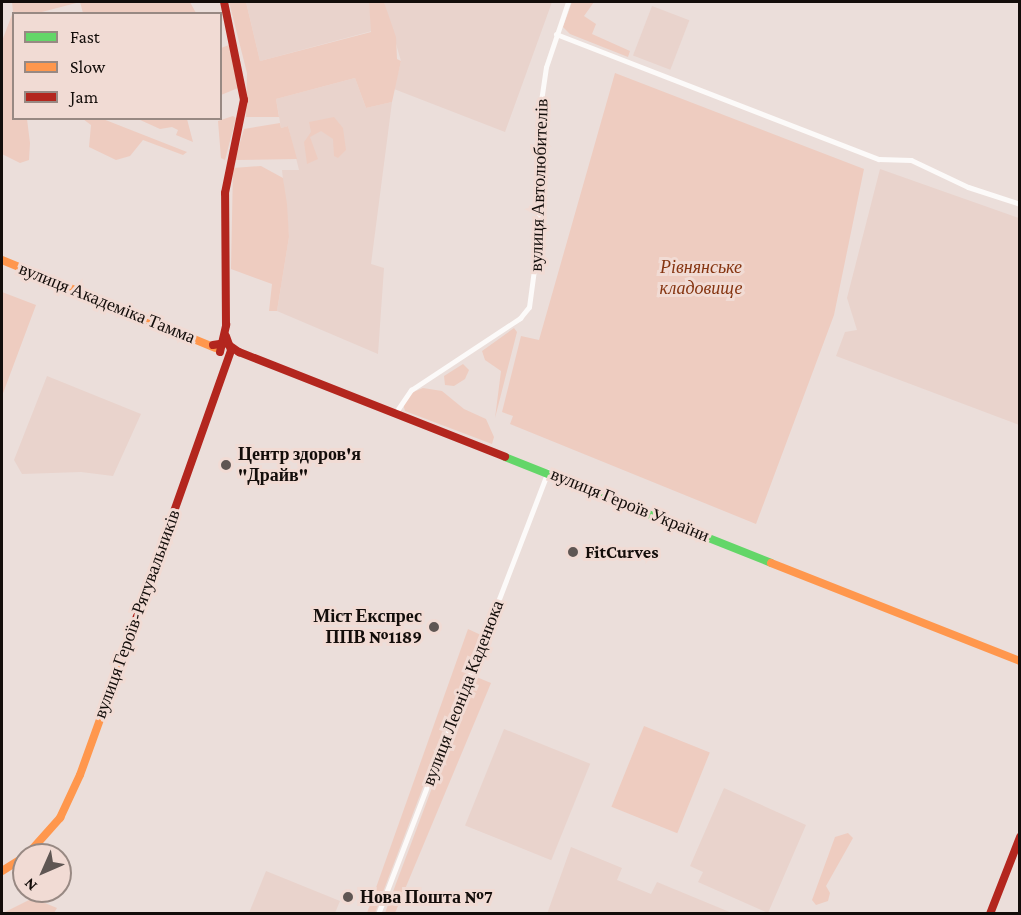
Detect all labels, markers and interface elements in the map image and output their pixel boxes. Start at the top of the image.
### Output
legend [12,12,222,120]
text: Fast [70,27,100,47]
text: Slow [70,57,105,77]
text: Jam [70,87,98,107]
street label: вулиця Автолюбителів [525,98,553,272]
park label: Рівнянське кладовище [660,257,742,300]
street label: вулиця Академіка Тамма [16,258,198,348]
place label: Центр здоров'я "Драйв" [238,444,361,486]
marker: Центр здоров'я "Драйв" [219,458,233,472]
street label: вулиця Героїв України [548,463,712,547]
street label: вулиця Героїв-Рятувальників [89,507,185,721]
place label: FitCurves [585,541,658,563]
marker: FitCurves [566,545,580,559]
street label: вулиця Леоніда Каденюка [418,597,508,789]
place label: Міст Експрес ППВ №1189 [313,606,422,648]
marker: Міст Експрес ППВ №1189 [427,620,441,634]
north arrow [12,843,72,903]
text: N [20,875,40,895]
place label: Нова Пошта №7 [360,886,493,908]
marker: Нова Пошта №7 [341,890,355,904]

